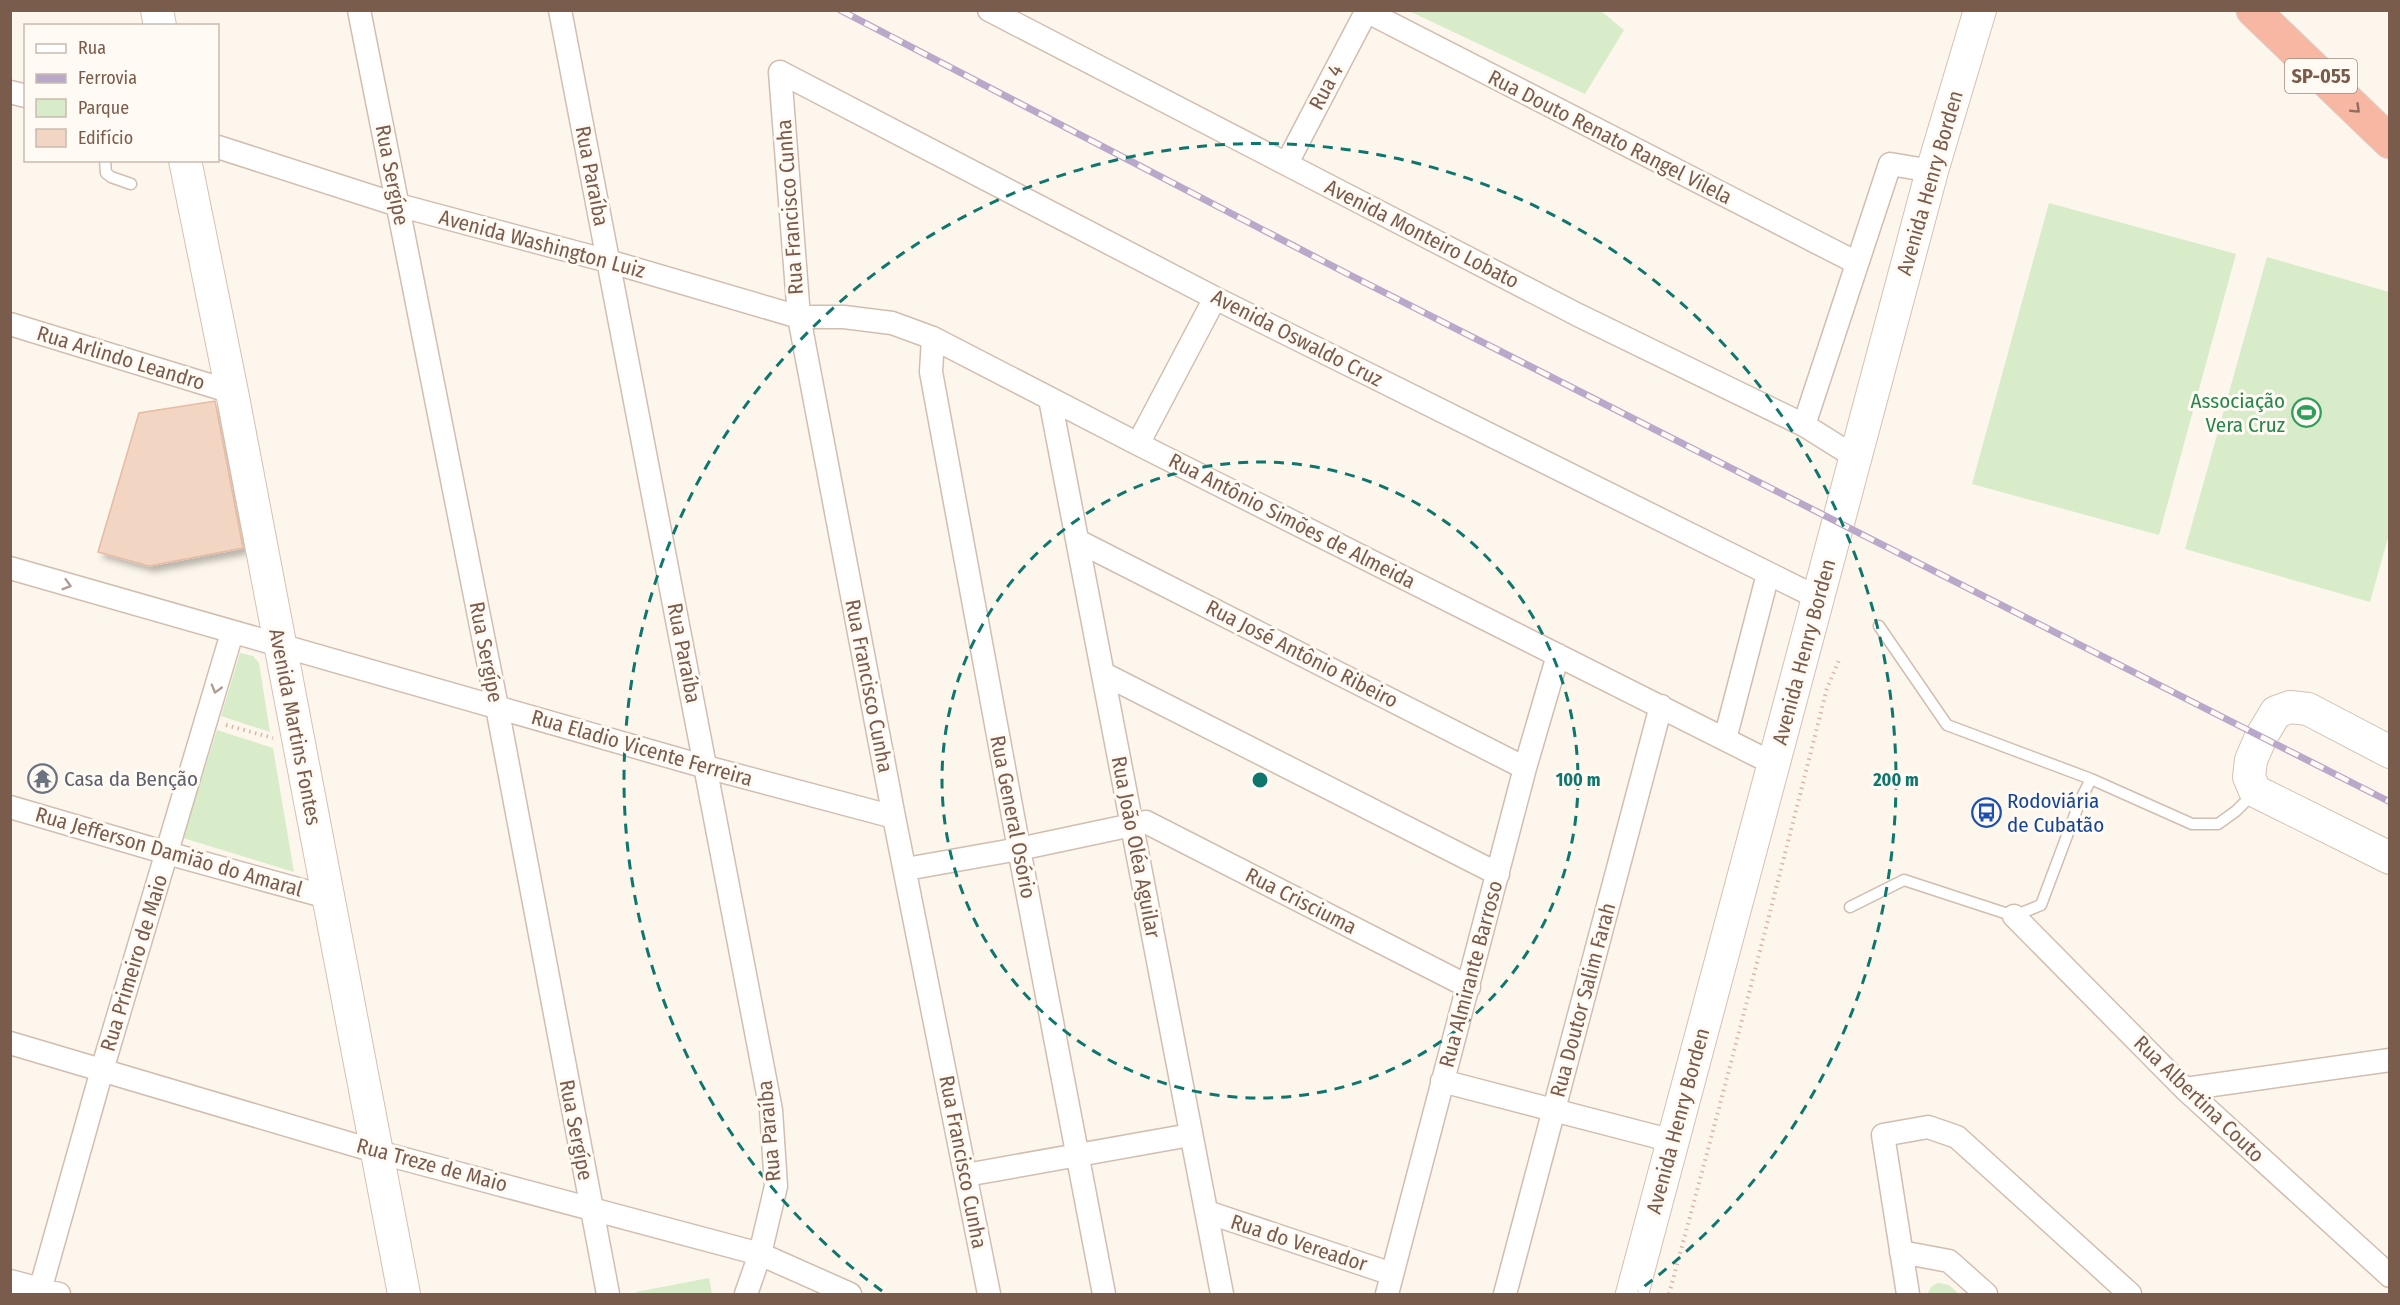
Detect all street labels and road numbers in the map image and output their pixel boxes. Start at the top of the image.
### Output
road number: SP-055 [2285,59,2357,93]
street label: Rua 4 [1303,60,1349,114]
street label: Rua Douto Renato Rangel Vilela [1484,64,1736,210]
street label: Avenida Henry Borden [1891,87,1969,279]
street label: Rua Francisco Cunha [771,118,809,296]
street label: Rua Sergípe [369,122,415,228]
street label: Rua Paraíba [570,124,614,228]
street label: Avenida Monteiro Lobato [1321,174,1523,294]
street label: Avenida Washington Luiz [436,204,648,284]
street label: Avenida Oswaldo Cruz [1207,284,1387,392]
street label: Rua Arlindo Leandro [34,320,208,396]
street label: Rua Antônio Simões de Almeida [1164,447,1420,595]
street label: Avenida Henry Borden [1767,556,1841,748]
street label: Rua José Antônio Ribeiro [1202,594,1402,714]
street label: Rua Francisco Cunha [839,597,899,775]
street label: Rua Sergípe [463,599,509,705]
street label: Rua Paraíba [662,601,706,705]
street label: Avenida Martins Fontes [263,627,327,828]
street label: Rua Eladio Vicente Ferreira [528,704,756,792]
street label: Rua General Osório [984,733,1042,901]
street label: Rua João Oléa Aguilar [1106,754,1166,941]
street label: Rua Jefferson Damião do Amaral [32,801,306,903]
street label: Rua Crisciuma [1241,862,1361,940]
street label: Rua Primeiro de Maio [95,871,173,1055]
street label: Rua Almirante Barroso [1434,878,1508,1070]
street label: Rua Doutor Salim Farah [1545,900,1621,1100]
street label: Avenida Henry Borden [1641,1025,1715,1217]
street label: Rua Albertina Couto [2128,1030,2270,1168]
street label: Rua Francisco Cunha [933,1073,993,1251]
street label: Rua Sergípe [553,1077,599,1183]
street label: Rua Paraíba [752,1079,786,1183]
street label: Rua Treze de Maio [354,1132,510,1198]
street label: Rua do Vereador [1227,1209,1371,1278]

